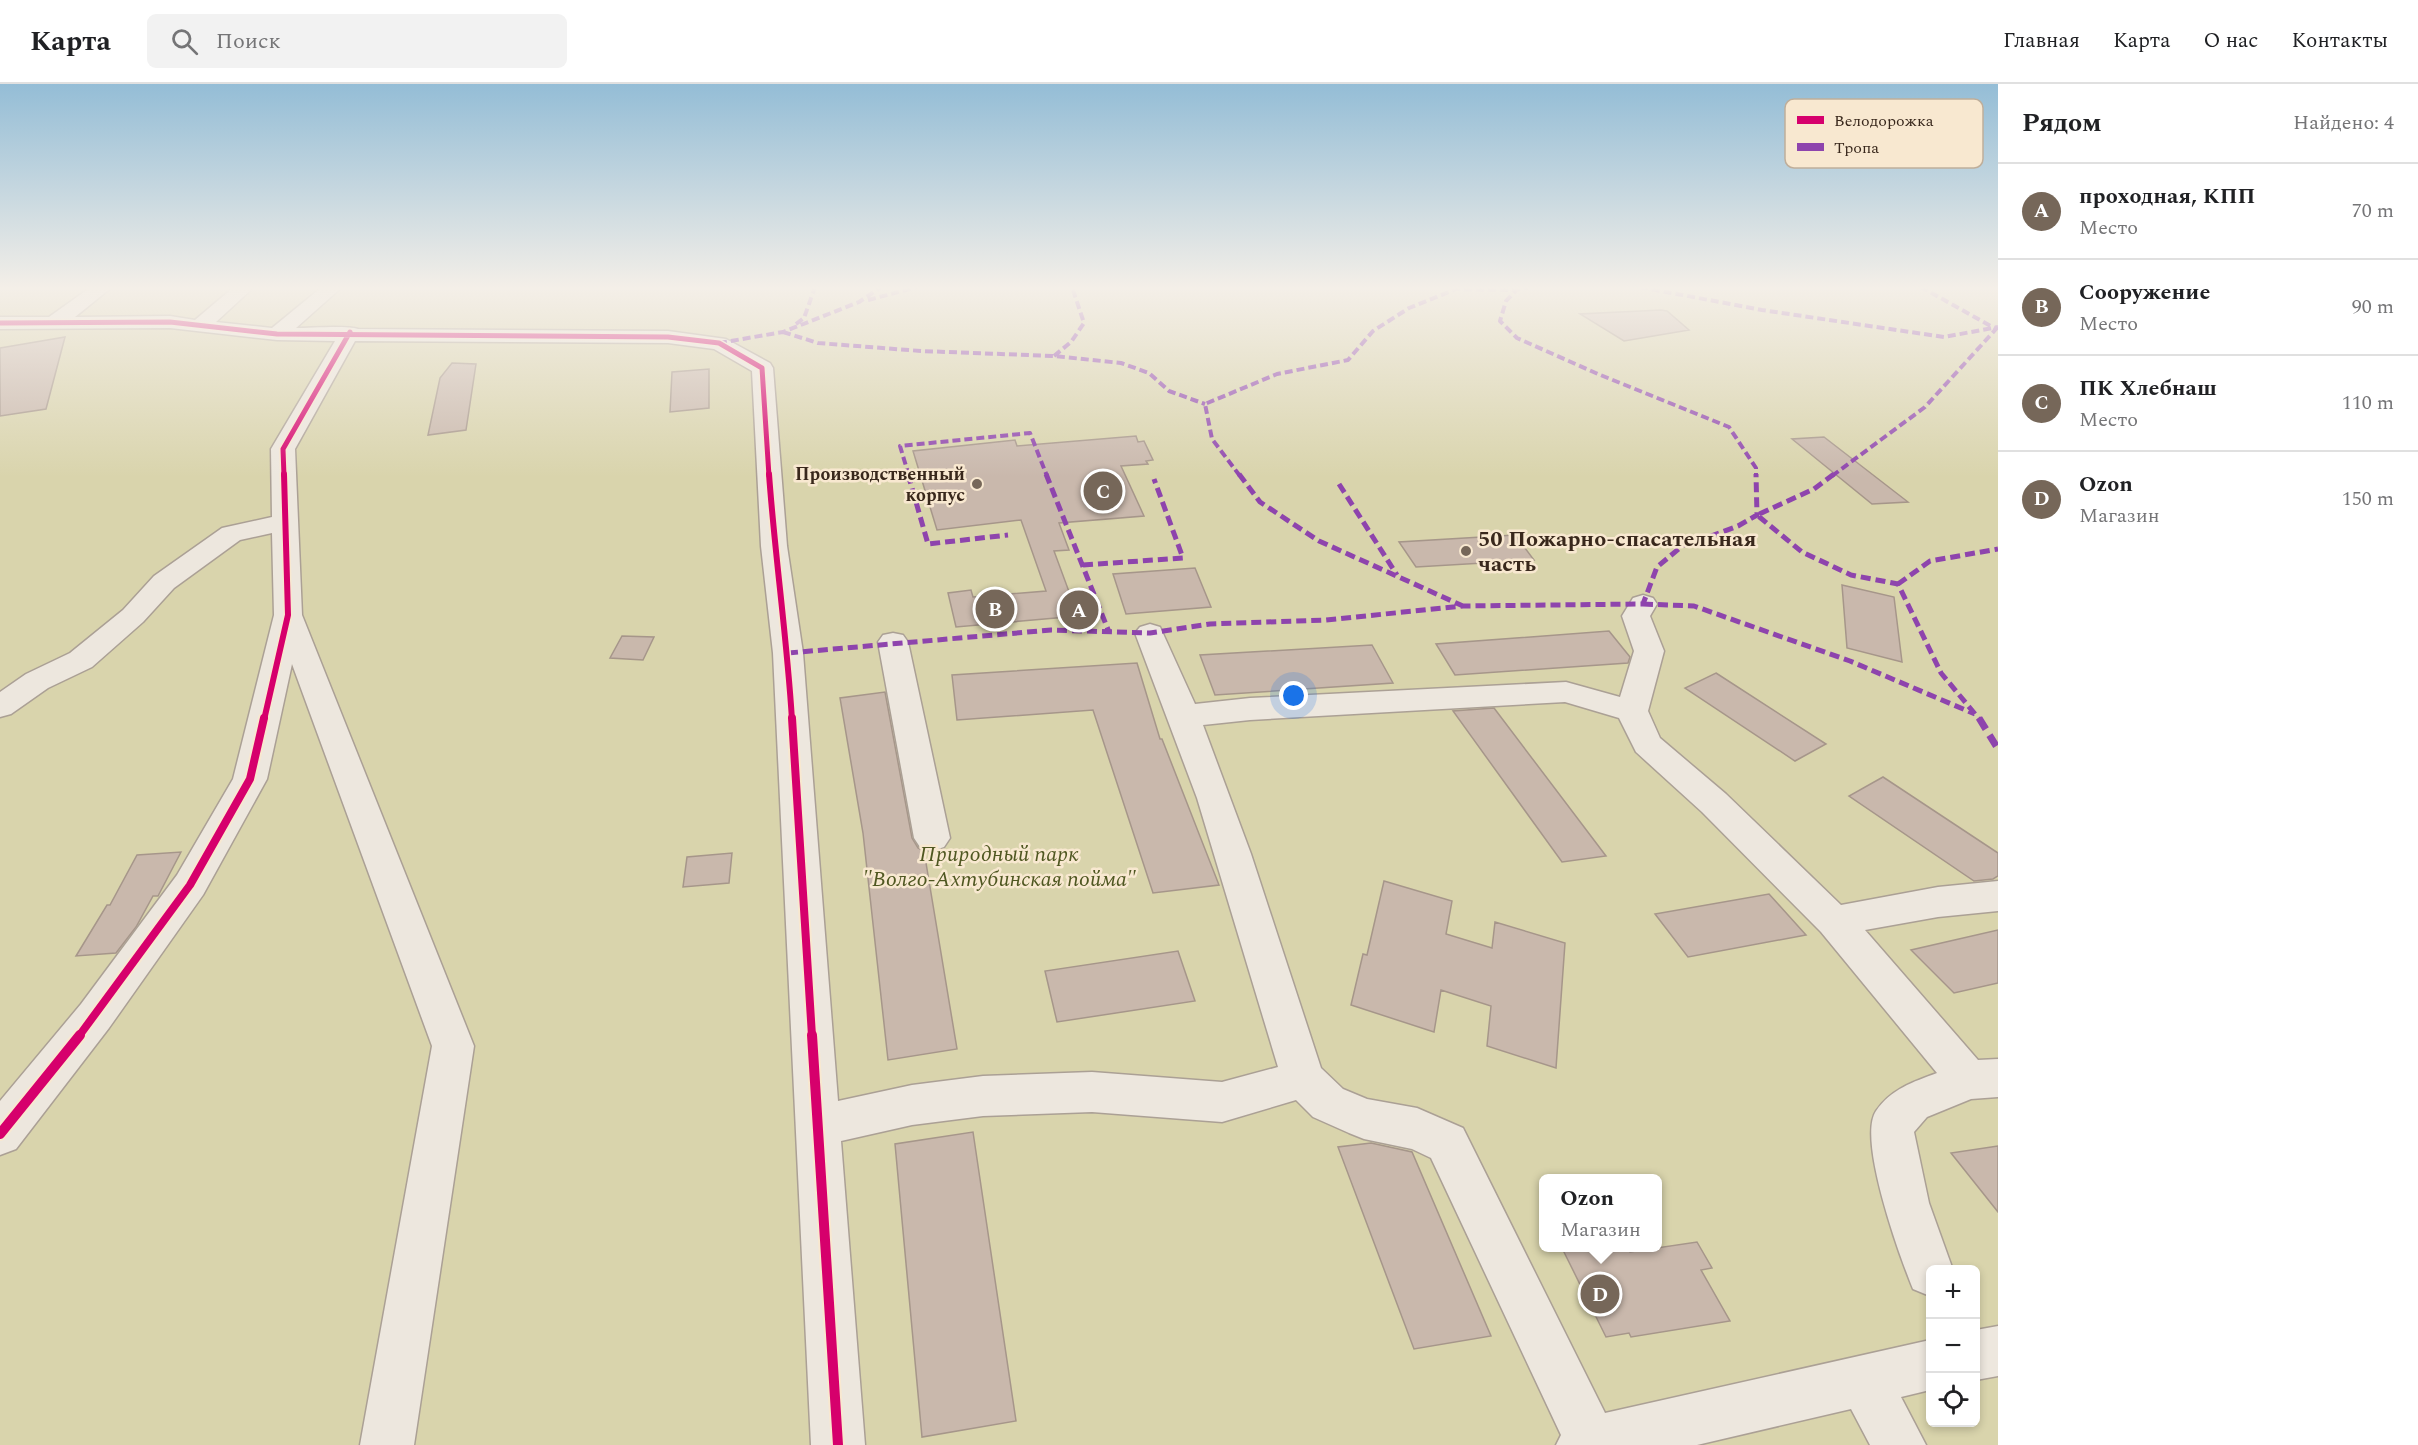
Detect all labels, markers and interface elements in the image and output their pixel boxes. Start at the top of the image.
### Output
search box [147,14,567,68]
text: Карта [30,20,111,63]
icon: search [168,25,201,58]
text: Поиск [216,25,281,58]
text: Главная [2003,25,2080,57]
text: Карта [2113,25,2170,57]
text: О нас [2203,25,2258,57]
text: Контакты [2291,25,2388,57]
legend [1785,99,1983,168]
text: Рядом [2022,103,2102,143]
text: Найдено: 4 [2293,108,2394,138]
text: Велодорожка [1834,109,1934,133]
text: Тропа [1834,136,1879,160]
text: проходная, КПП [2079,180,2255,213]
text: A [2034,196,2049,226]
text: 70 m [2352,196,2394,226]
text: Место [2079,213,2138,243]
text: Сооружение [2079,276,2210,309]
text: B [2034,292,2049,322]
text: 90 m [2352,292,2394,322]
text: Место [2079,309,2138,339]
text: ПК Хлебнаш [2079,372,2217,405]
text: C [2034,388,2049,418]
text: 110 m [2342,388,2394,418]
text: Место [2079,405,2138,435]
place label: Производственный корпус [795,461,965,509]
pin: C [1084,468,1122,514]
text: Ozon [2079,468,2133,501]
marker: Производственный корпус [970,477,984,491]
text: D [2033,484,2050,514]
text: 150 m [2342,484,2394,514]
text: Магазин [2079,501,2160,531]
place label: 50 Пожарно-спасательная часть [1478,523,1756,581]
marker: 50 Пожарно-спасательная часть [1459,544,1473,558]
pin: B [976,586,1014,632]
pin: A [1060,588,1098,632]
your location [1279,681,1308,710]
park label: Природный парк "Волго-Ахтубинская пойма" [862,838,1136,896]
popup [1539,1174,1662,1252]
text: Ozon [1560,1182,1614,1215]
text: Магазин [1560,1215,1641,1245]
map controls [1926,1265,1980,1427]
button: + [1926,1265,1980,1319]
pin: D [1580,1272,1620,1316]
button: − [1926,1319,1980,1373]
button: locate [1926,1373,1980,1427]

